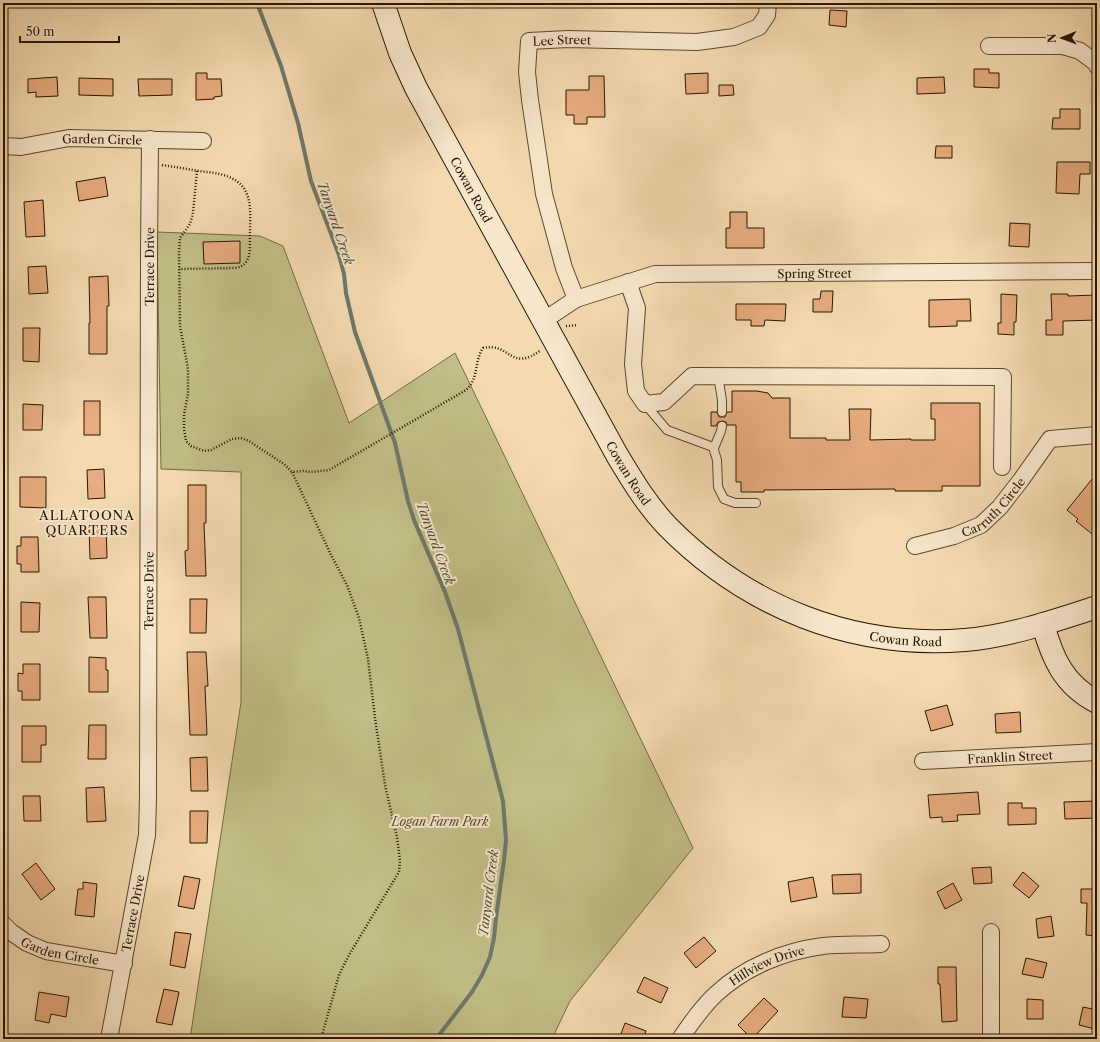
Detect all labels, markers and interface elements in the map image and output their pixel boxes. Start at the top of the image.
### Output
scale bar [20,18,119,44]
north arrow [1042,18,1082,58]
text: 50 m [26,24,55,39]
street label: Lee Street [532,31,592,48]
text: N [1045,33,1059,43]
street label: Garden Circle [61,130,143,147]
street label: Cowan Road [448,154,496,226]
water label: Tanyard Creek [314,179,358,267]
street label: Terrace Drive [141,227,157,306]
street label: Spring Street [777,265,852,281]
street label: Cowan Road [603,438,655,508]
street label: Carruth Circle [959,474,1028,540]
water label: Tanyard Creek [414,499,459,587]
district label: ALLATOONA QUARTERS [38,507,135,538]
street label: Terrace Drive [141,551,156,630]
street label: Cowan Road [868,628,943,649]
street label: Franklin Street [967,747,1054,766]
park label: Logan Farm Park [391,814,489,829]
water label: Tanyard Creek [475,848,501,937]
street label: Terrace Drive [118,873,147,953]
street label: Garden Circle [18,934,100,967]
street label: Hillview Drive [726,942,806,988]

